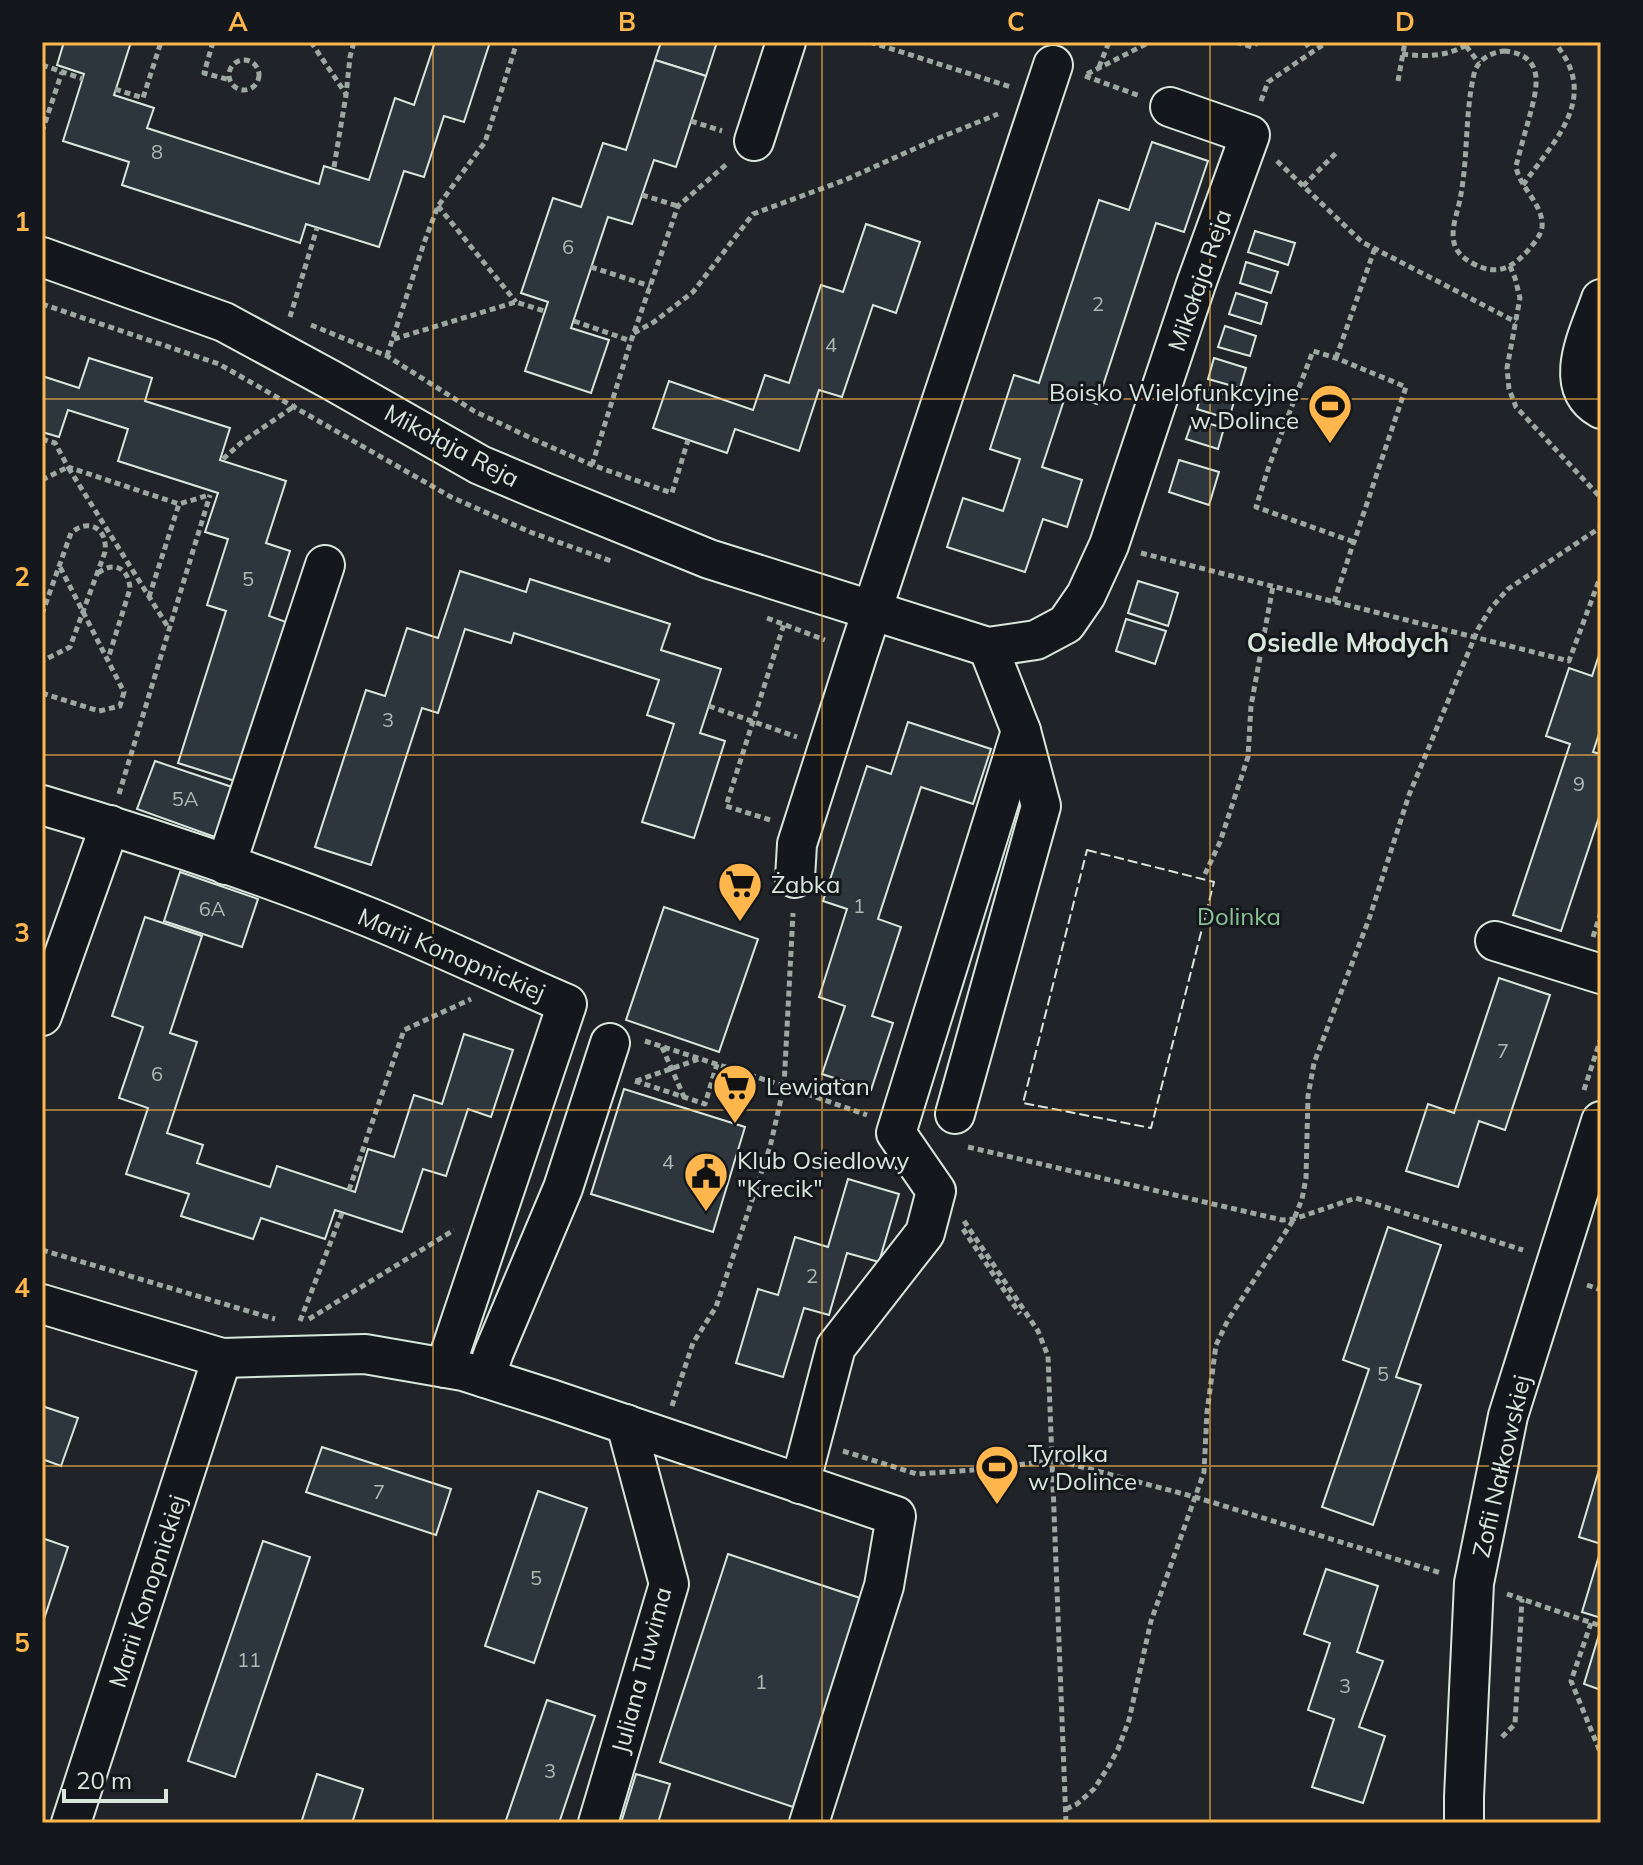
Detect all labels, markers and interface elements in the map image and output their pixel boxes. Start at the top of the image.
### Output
text: A [228,5,248,38]
text: B [618,5,636,38]
text: C [1007,5,1025,38]
text: D [1395,5,1415,38]
house number: 8 [151,139,163,164]
text: 1 [14,205,30,238]
street label: Mikołaja Reja [1161,205,1237,355]
house number: 6 [562,234,574,259]
house number: 2 [1092,291,1104,316]
house number: 4 [825,332,837,357]
place label: Boisko Wielofunkcyjne w Dolince [1049,377,1299,435]
sports icon: Boisko Wielofunkcyjne w Dolince [1306,382,1354,445]
street label: Mikołaja Reja [380,397,524,493]
text: 2 [14,560,30,593]
house number: 5 [242,566,254,591]
district label: Osiedle Młodych [1247,626,1449,659]
house number: 3 [382,707,394,732]
house number: 9 [1573,771,1585,796]
house number: 5A [172,786,199,811]
supermarket icon: Żabka [716,860,764,923]
place label: Żabka [771,869,841,899]
house number: 1 [853,893,865,918]
house number: 6A [199,896,226,921]
street label: Marii Konopnickiej [354,901,550,1007]
park label: Dolinka [1197,901,1281,931]
text: 3 [14,916,30,949]
house number: 7 [1497,1038,1509,1063]
house number: 6 [151,1061,163,1086]
supermarket icon: Lewiatan [711,1062,759,1125]
place label: Lewiatan [766,1071,870,1101]
place label: Klub Osiedlowy "Krecik" [737,1145,909,1203]
house number: 4 [662,1149,674,1174]
public building icon: Klub Osiedlowy "Krecik" [682,1150,730,1213]
house number: 2 [806,1263,818,1288]
text: 4 [14,1271,30,1304]
house number: 5 [1377,1361,1389,1386]
street label: Zofii Nałkowskiej [1465,1372,1537,1560]
place label: Tyrolka w Dolince [1028,1438,1137,1496]
sports icon: Tyrolka w Dolince [973,1443,1021,1506]
house number: 7 [373,1479,385,1504]
street label: Marii Konopnickiej [102,1491,192,1691]
house number: 5 [530,1565,542,1590]
street label: Juliana Tuwima [604,1584,678,1756]
text: 5 [14,1626,30,1659]
house number: 11 [237,1647,261,1672]
house number: 1 [755,1669,767,1694]
house number: 3 [1339,1673,1351,1698]
scale bar [64,1753,166,1803]
house number: 3 [544,1758,556,1783]
text: 20 m [76,1765,132,1795]

